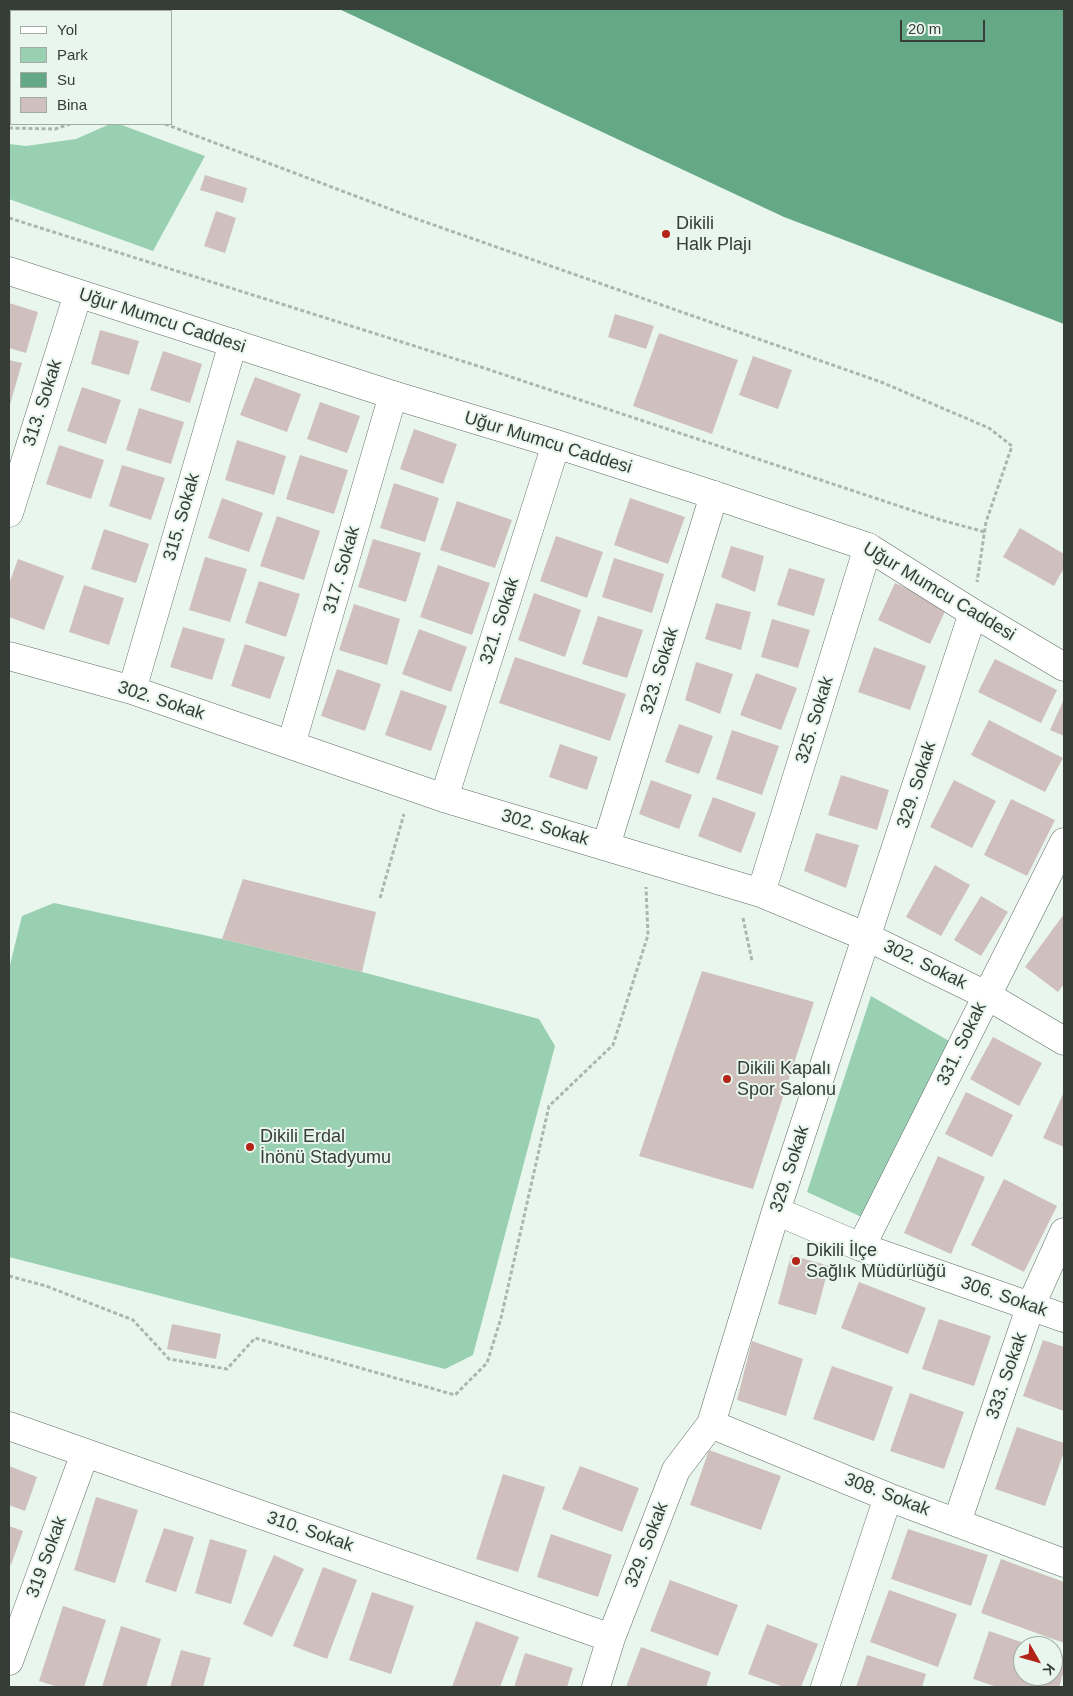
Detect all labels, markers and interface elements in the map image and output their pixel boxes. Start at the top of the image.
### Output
legend [10,10,172,125]
scale bar [903,10,988,42]
text: 20 m [908,20,941,37]
text: Yol [57,21,77,38]
text: Park [57,46,88,63]
text: Su [57,71,75,88]
text: Bina [57,96,87,113]
place label: Dikili Halk Plajı [676,213,752,255]
marker: Dikili Halk Plajı [660,228,672,240]
street label: Uğur Mumcu Caddesi [76,284,248,358]
street label: 313. Sokak [19,357,67,449]
street label: Uğur Mumcu Caddesi [462,407,634,479]
street label: 315. Sokak [159,471,205,563]
street label: 317. Sokak [319,524,365,616]
street label: Uğur Mumcu Caddesi [859,538,1019,646]
street label: 321. Sokak [476,575,524,667]
street label: 323. Sokak [637,625,683,717]
street label: 325. Sokak [792,674,838,766]
street label: 302. Sokak [115,677,207,725]
street label: 329. Sokak [893,739,941,831]
street label: 302. Sokak [499,805,591,851]
street label: 302. Sokak [880,936,970,994]
street label: 331. Sokak [933,999,991,1089]
place label: Dikili Kapalı Spor Salonu [737,1058,836,1100]
marker: Dikili Kapalı Spor Salonu [721,1073,733,1085]
street label: 329. Sokak [766,1123,814,1215]
place label: Dikili Erdal İnönü Stadyumu [260,1126,391,1168]
marker: Dikili Erdal İnönü Stadyumu [244,1141,256,1153]
place label: Dikili İlçe Sağlık Müdürlüğü [806,1240,946,1282]
marker: Dikili İlçe Sağlık Müdürlüğü [790,1255,802,1267]
street label: 306. Sokak [958,1272,1050,1322]
street label: 333. Sokak [982,1330,1032,1422]
street label: 308. Sokak [841,1469,933,1521]
street label: 329. Sokak [621,1499,673,1591]
street label: 310. Sokak [264,1507,356,1557]
street label: 319 Sokak [22,1513,72,1601]
north arrow [1013,1636,1063,1686]
text: K [1040,1661,1058,1679]

